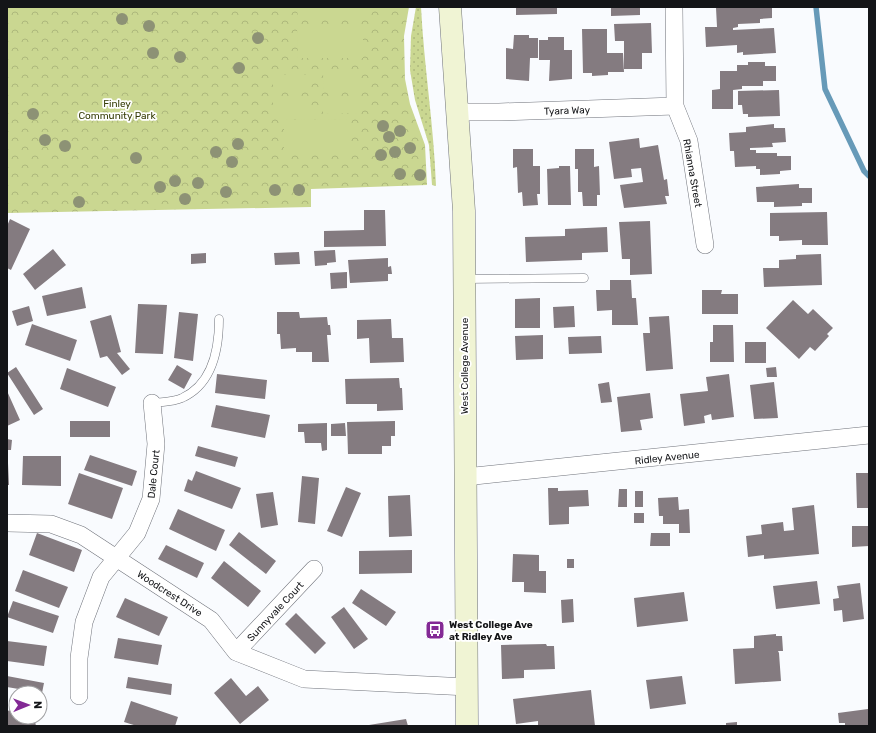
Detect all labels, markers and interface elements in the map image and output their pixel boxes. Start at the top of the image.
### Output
park label: Finley Community Park [78,98,156,122]
street label: Tyara Way [544,104,591,118]
street label: Rhianna Street [680,138,704,209]
street label: West College Avenue [459,317,471,414]
street label: Dale Court [145,449,163,499]
street label: Ridley Avenue [634,449,701,467]
street label: Woodcrest Drive [134,568,205,620]
street label: Sunnyvale Court [245,579,307,644]
bus stop icon: West College Ave at Ridley Ave [424,619,446,641]
place label: West College Ave at Ridley Ave [449,619,533,643]
north arrow [8,685,48,725]
text: N [31,701,44,709]

